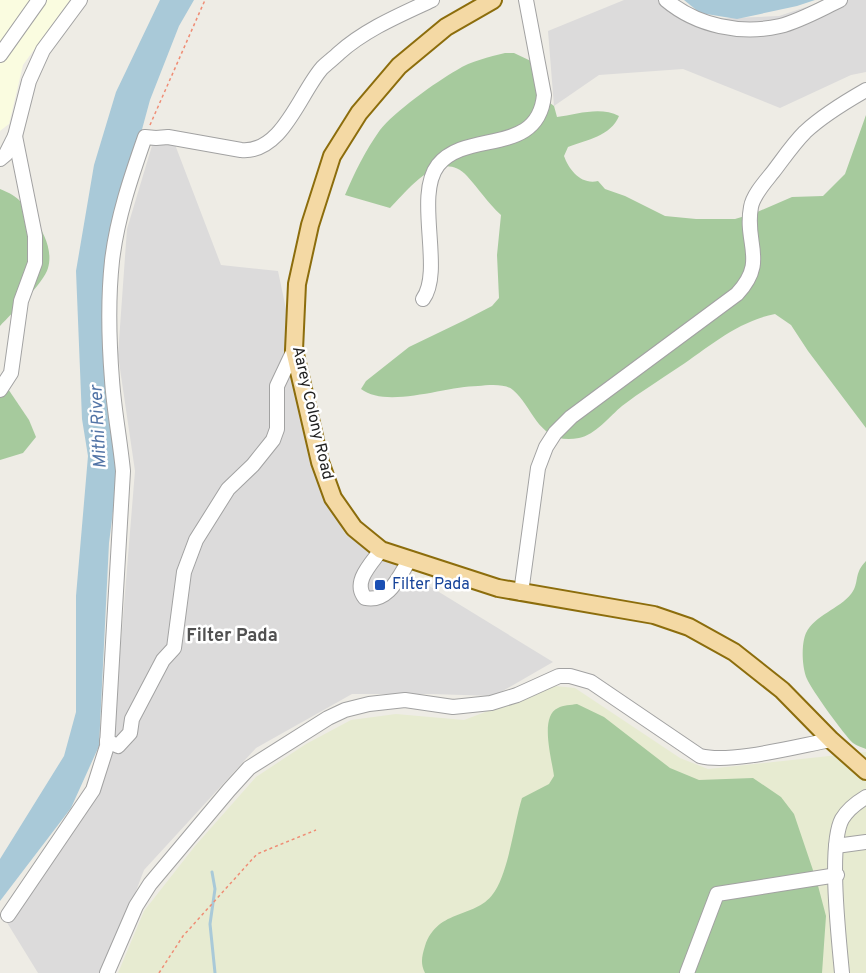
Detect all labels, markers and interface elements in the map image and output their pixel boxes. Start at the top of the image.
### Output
street label: Aarey Colony Road [287,344,337,482]
water label: Mithi River [85,383,113,469]
place label: Filter Pada [392,575,470,595]
marker: Filter Pada [373,578,387,592]
district label: Filter Pada [186,625,278,648]

